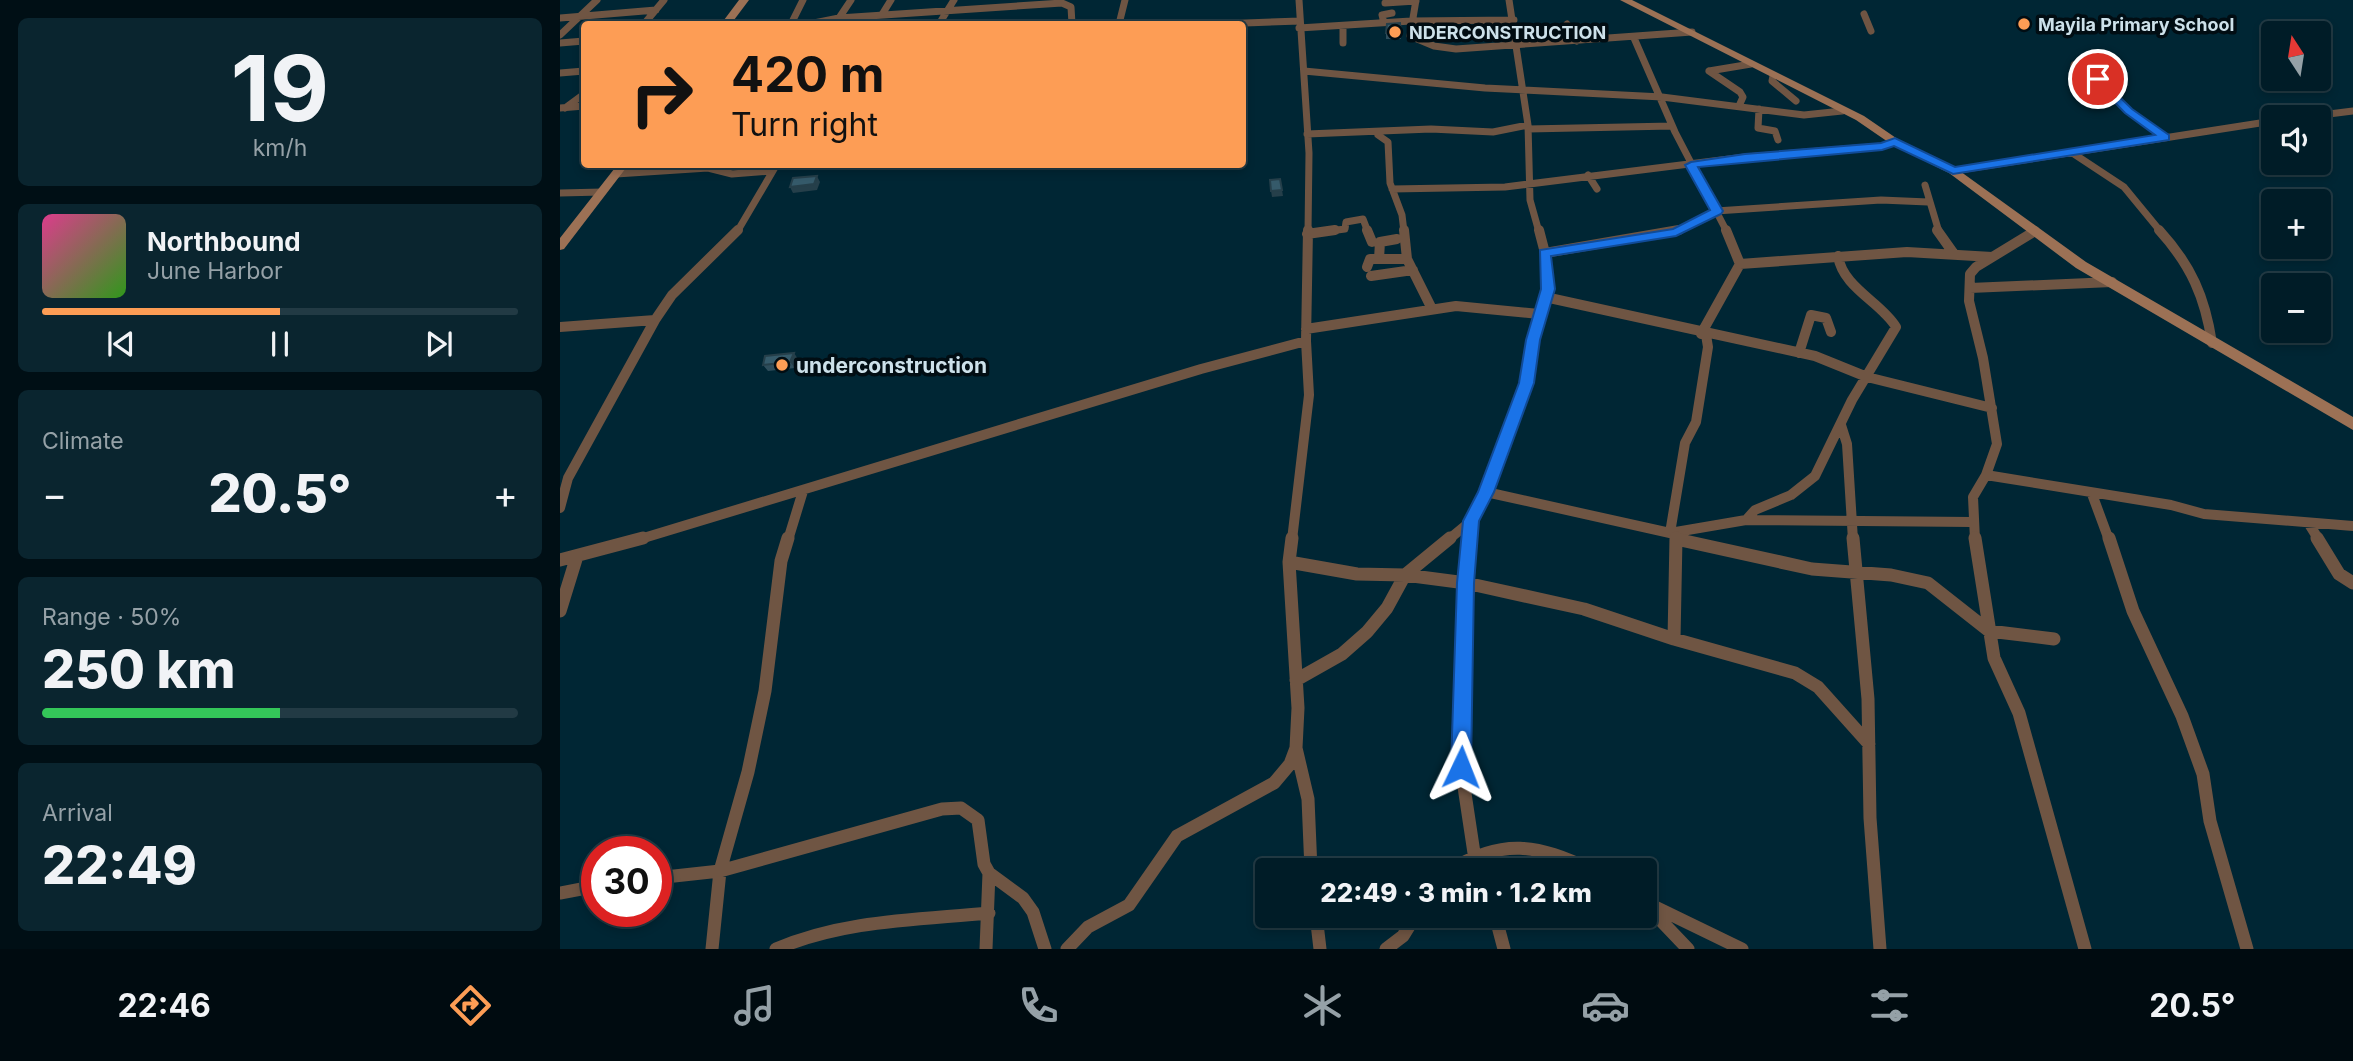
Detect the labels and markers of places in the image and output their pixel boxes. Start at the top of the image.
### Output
place label: Mayila Primary School [2038,14,2234,35]
marker: Mayila Primary School [2016,16,2032,32]
place label: NDERCONSTRUCTION [1409,22,1606,43]
marker: NDERCONSTRUCTION [1387,24,1403,40]
pin [2068,49,2128,109]
place label: underconstruction [796,353,987,378]
marker: underconstruction [774,357,790,373]

